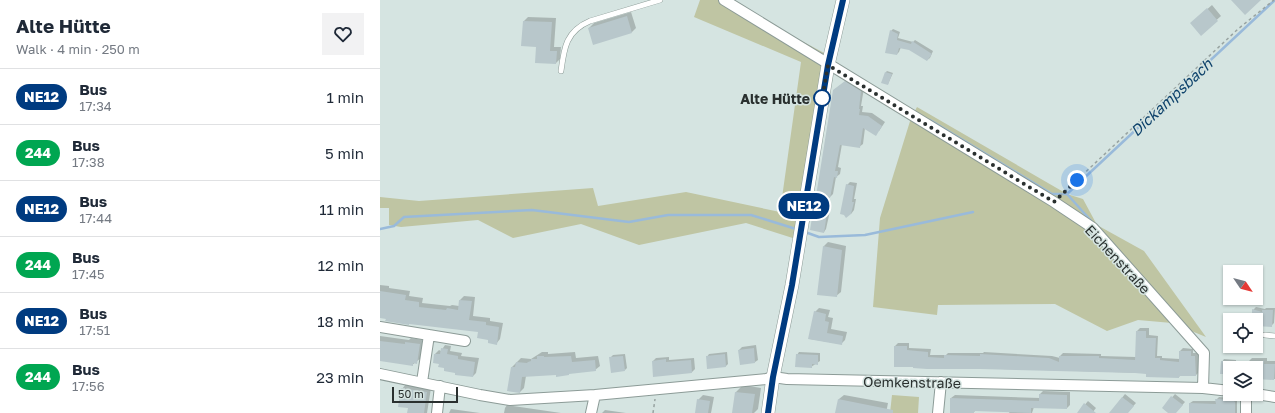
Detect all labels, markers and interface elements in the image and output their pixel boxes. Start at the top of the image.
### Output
button: heart [322,13,364,55]
text: Alte Hütte [16,14,111,37]
text: Walk · 4 min · 250 m [16,41,140,57]
water label: Dickampsbach [1126,54,1216,139]
text: Bus [79,80,107,98]
text: NE12 [24,88,59,105]
text: 1 min [326,88,364,106]
marker: Alte Hütte [813,89,831,107]
place label: Alte Hütte [740,90,810,107]
text: 17:34 [79,98,112,114]
text: Bus [72,136,100,154]
text: 244 [25,144,51,161]
text: 5 min [325,144,364,162]
text: 17:38 [72,154,105,170]
your location [1067,170,1087,190]
text: Bus [79,192,107,210]
line badge: NE12 [776,193,832,219]
text: NE12 [786,197,822,214]
text: NE12 [24,200,59,217]
text: 11 min [319,200,364,218]
text: 17:44 [79,210,112,226]
street label: Eichenstraße [1082,221,1154,297]
text: Bus [72,248,100,266]
text: 244 [25,256,51,273]
text: 12 min [318,256,364,274]
north arrow [1223,265,1263,305]
map controls [1223,265,1263,401]
text: 17:45 [72,266,105,282]
text: Bus [79,304,107,322]
text: NE12 [24,312,59,329]
text: 18 min [317,312,364,330]
button: locate [1223,313,1263,353]
text: 17:51 [79,322,110,338]
text: Bus [72,360,100,378]
button: layers [1223,361,1263,401]
text: 244 [25,368,51,385]
text: 23 min [316,368,364,386]
street label: Oemkenstraße [863,373,961,391]
text: 17:56 [72,378,105,394]
scale bar [392,385,458,404]
text: 50 m [398,387,424,400]

